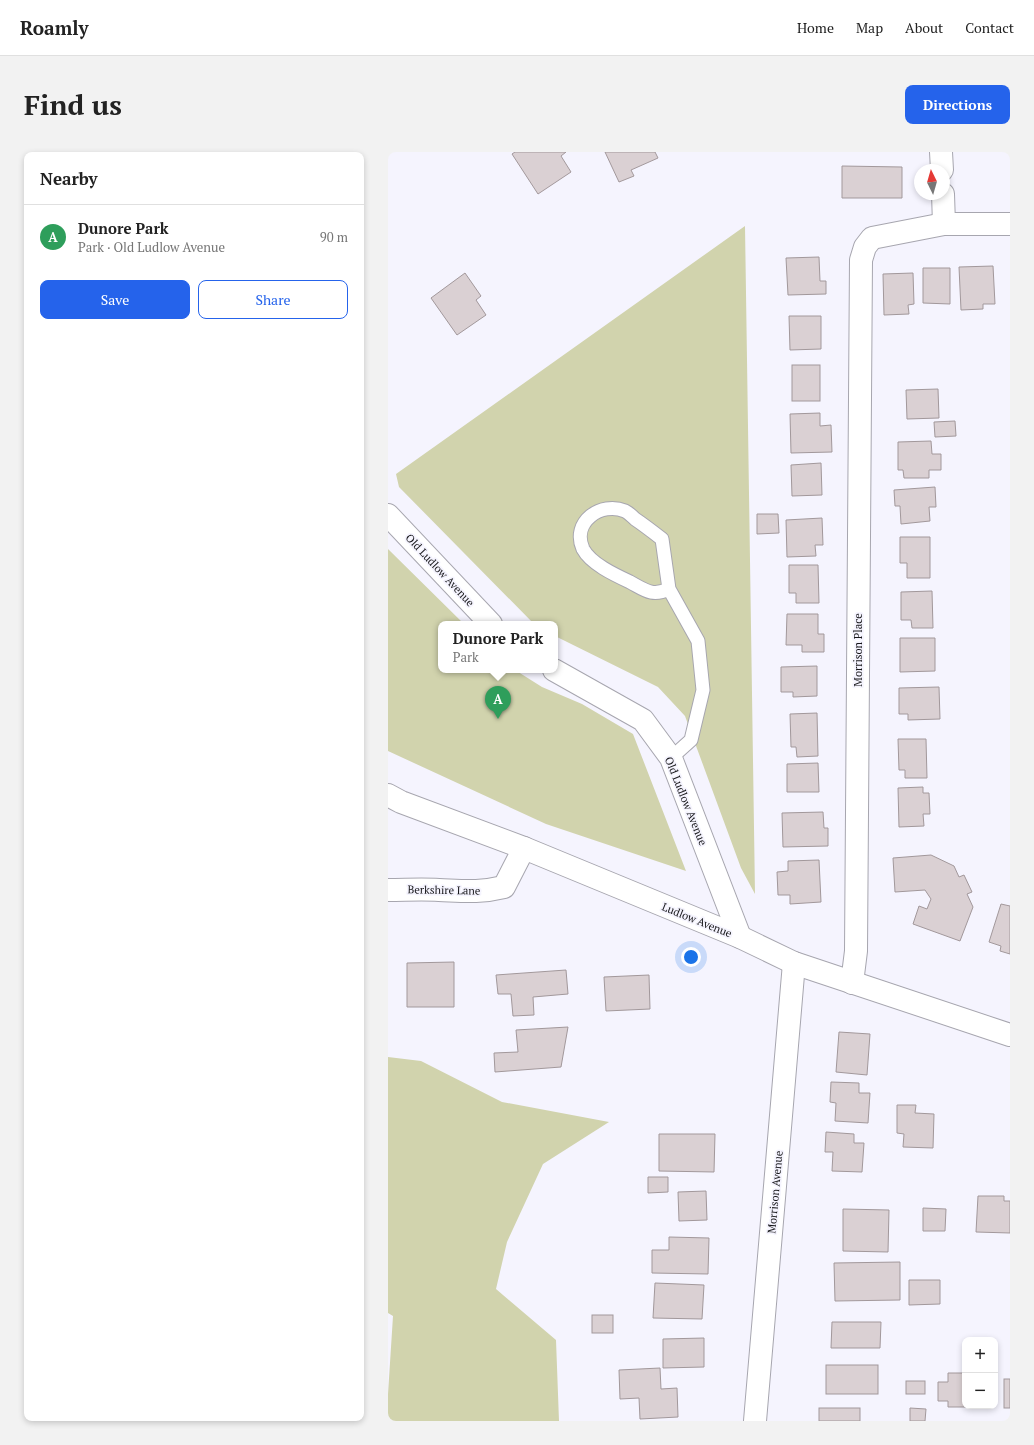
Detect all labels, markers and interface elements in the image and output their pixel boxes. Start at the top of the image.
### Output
text: Roamly [20,15,89,40]
text: Home [797,18,834,37]
text: Map [856,18,883,37]
text: About [905,18,943,37]
text: Contact [965,18,1014,37]
button: Directions [905,85,1010,124]
text: Find us [24,86,122,123]
north arrow [914,164,950,200]
text: Nearby [40,167,98,190]
text: Dunore Park [78,218,169,238]
text: A [48,228,58,246]
text: 90 m [320,228,348,246]
text: Park · Old Ludlow Avenue [78,238,225,256]
button: Save [40,280,190,319]
button: Share [198,280,348,319]
street label: Old Ludlow Avenue [403,531,478,610]
street label: Morrison Place [851,613,865,687]
popup [438,621,558,673]
text: Dunore Park [453,628,543,648]
text: Park [453,648,479,666]
pin: A [485,686,511,719]
street label: Old Ludlow Avenue [662,755,710,848]
street label: Berkshire Lane [407,882,481,898]
street label: Ludlow Avenue [660,900,734,941]
your location [681,947,701,967]
street label: Morrison Avenue [764,1149,786,1234]
map controls [962,1337,998,1409]
button: + [962,1337,998,1373]
button: − [962,1373,998,1409]

